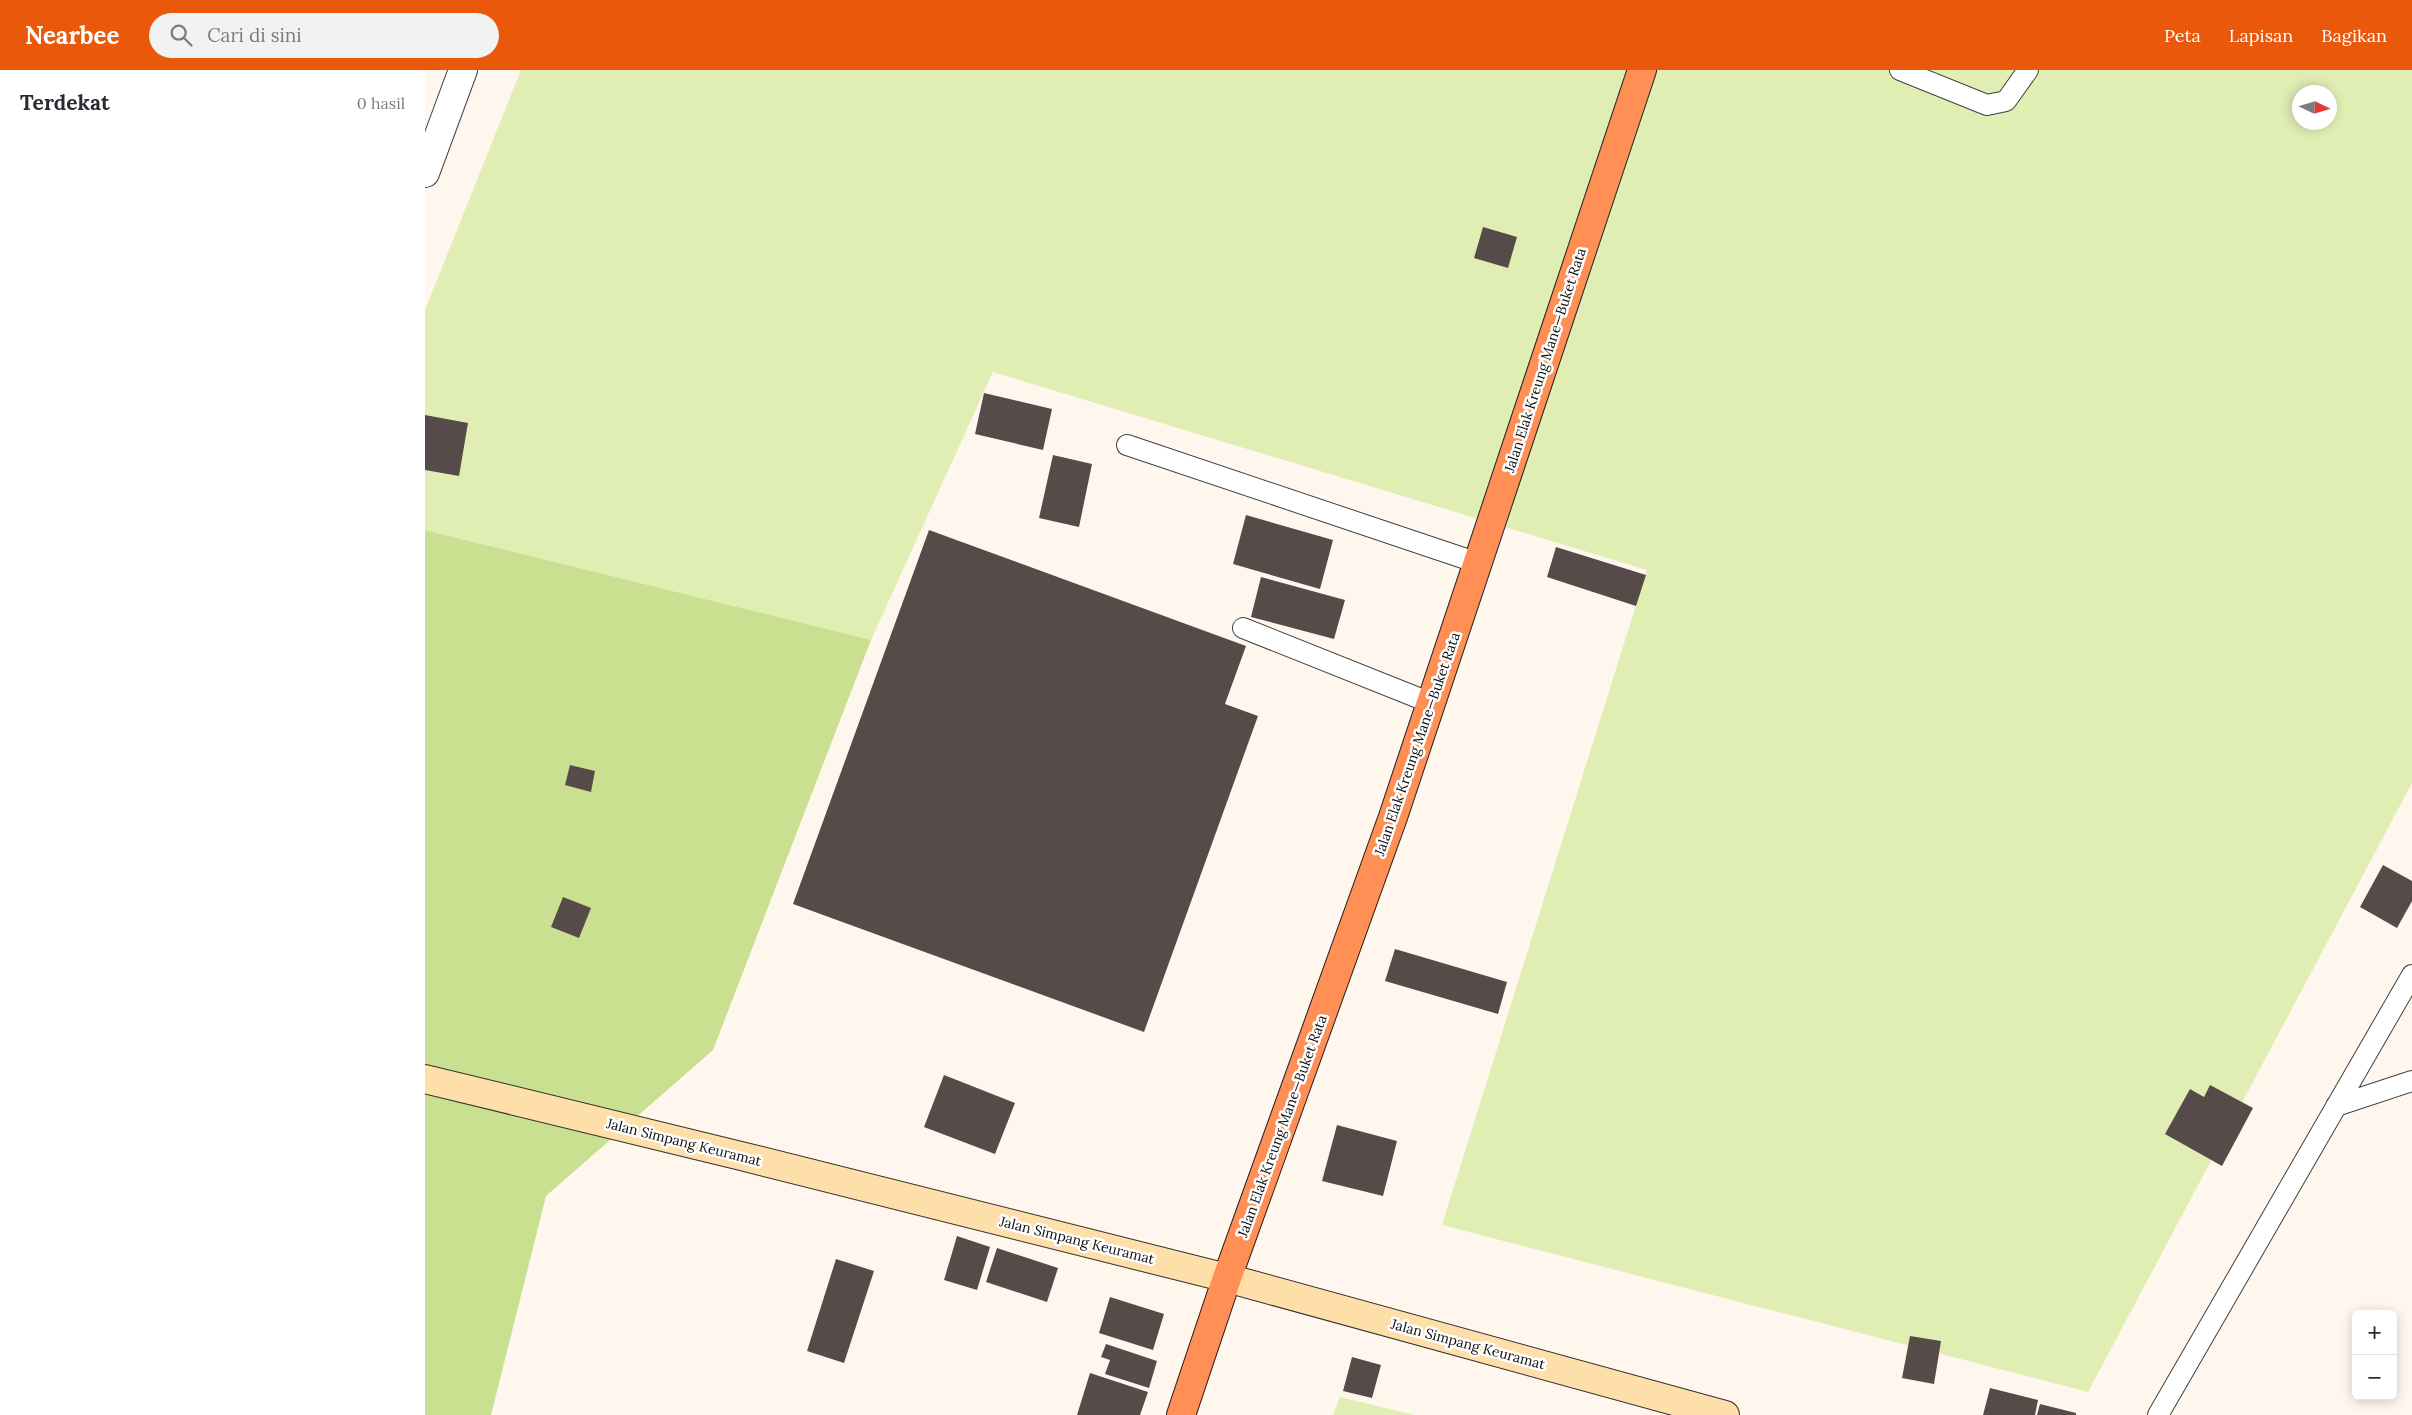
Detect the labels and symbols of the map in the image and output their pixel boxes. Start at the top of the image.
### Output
north arrow [2292,85,2337,130]
street label: Jalan Elak Kreung Mane—Buket Rata [1500,245,1590,475]
street label: Jalan Elak Kreung Mane—Buket Rata [1370,630,1464,859]
street label: Jalan Elak Kreung Mane—Buket Rata [1233,1012,1331,1240]
street label: Jalan Simpang Keuramat [604,1114,764,1170]
street label: Jalan Simpang Keuramat [997,1212,1157,1268]
street label: Jalan Simpang Keuramat [1388,1314,1548,1373]

